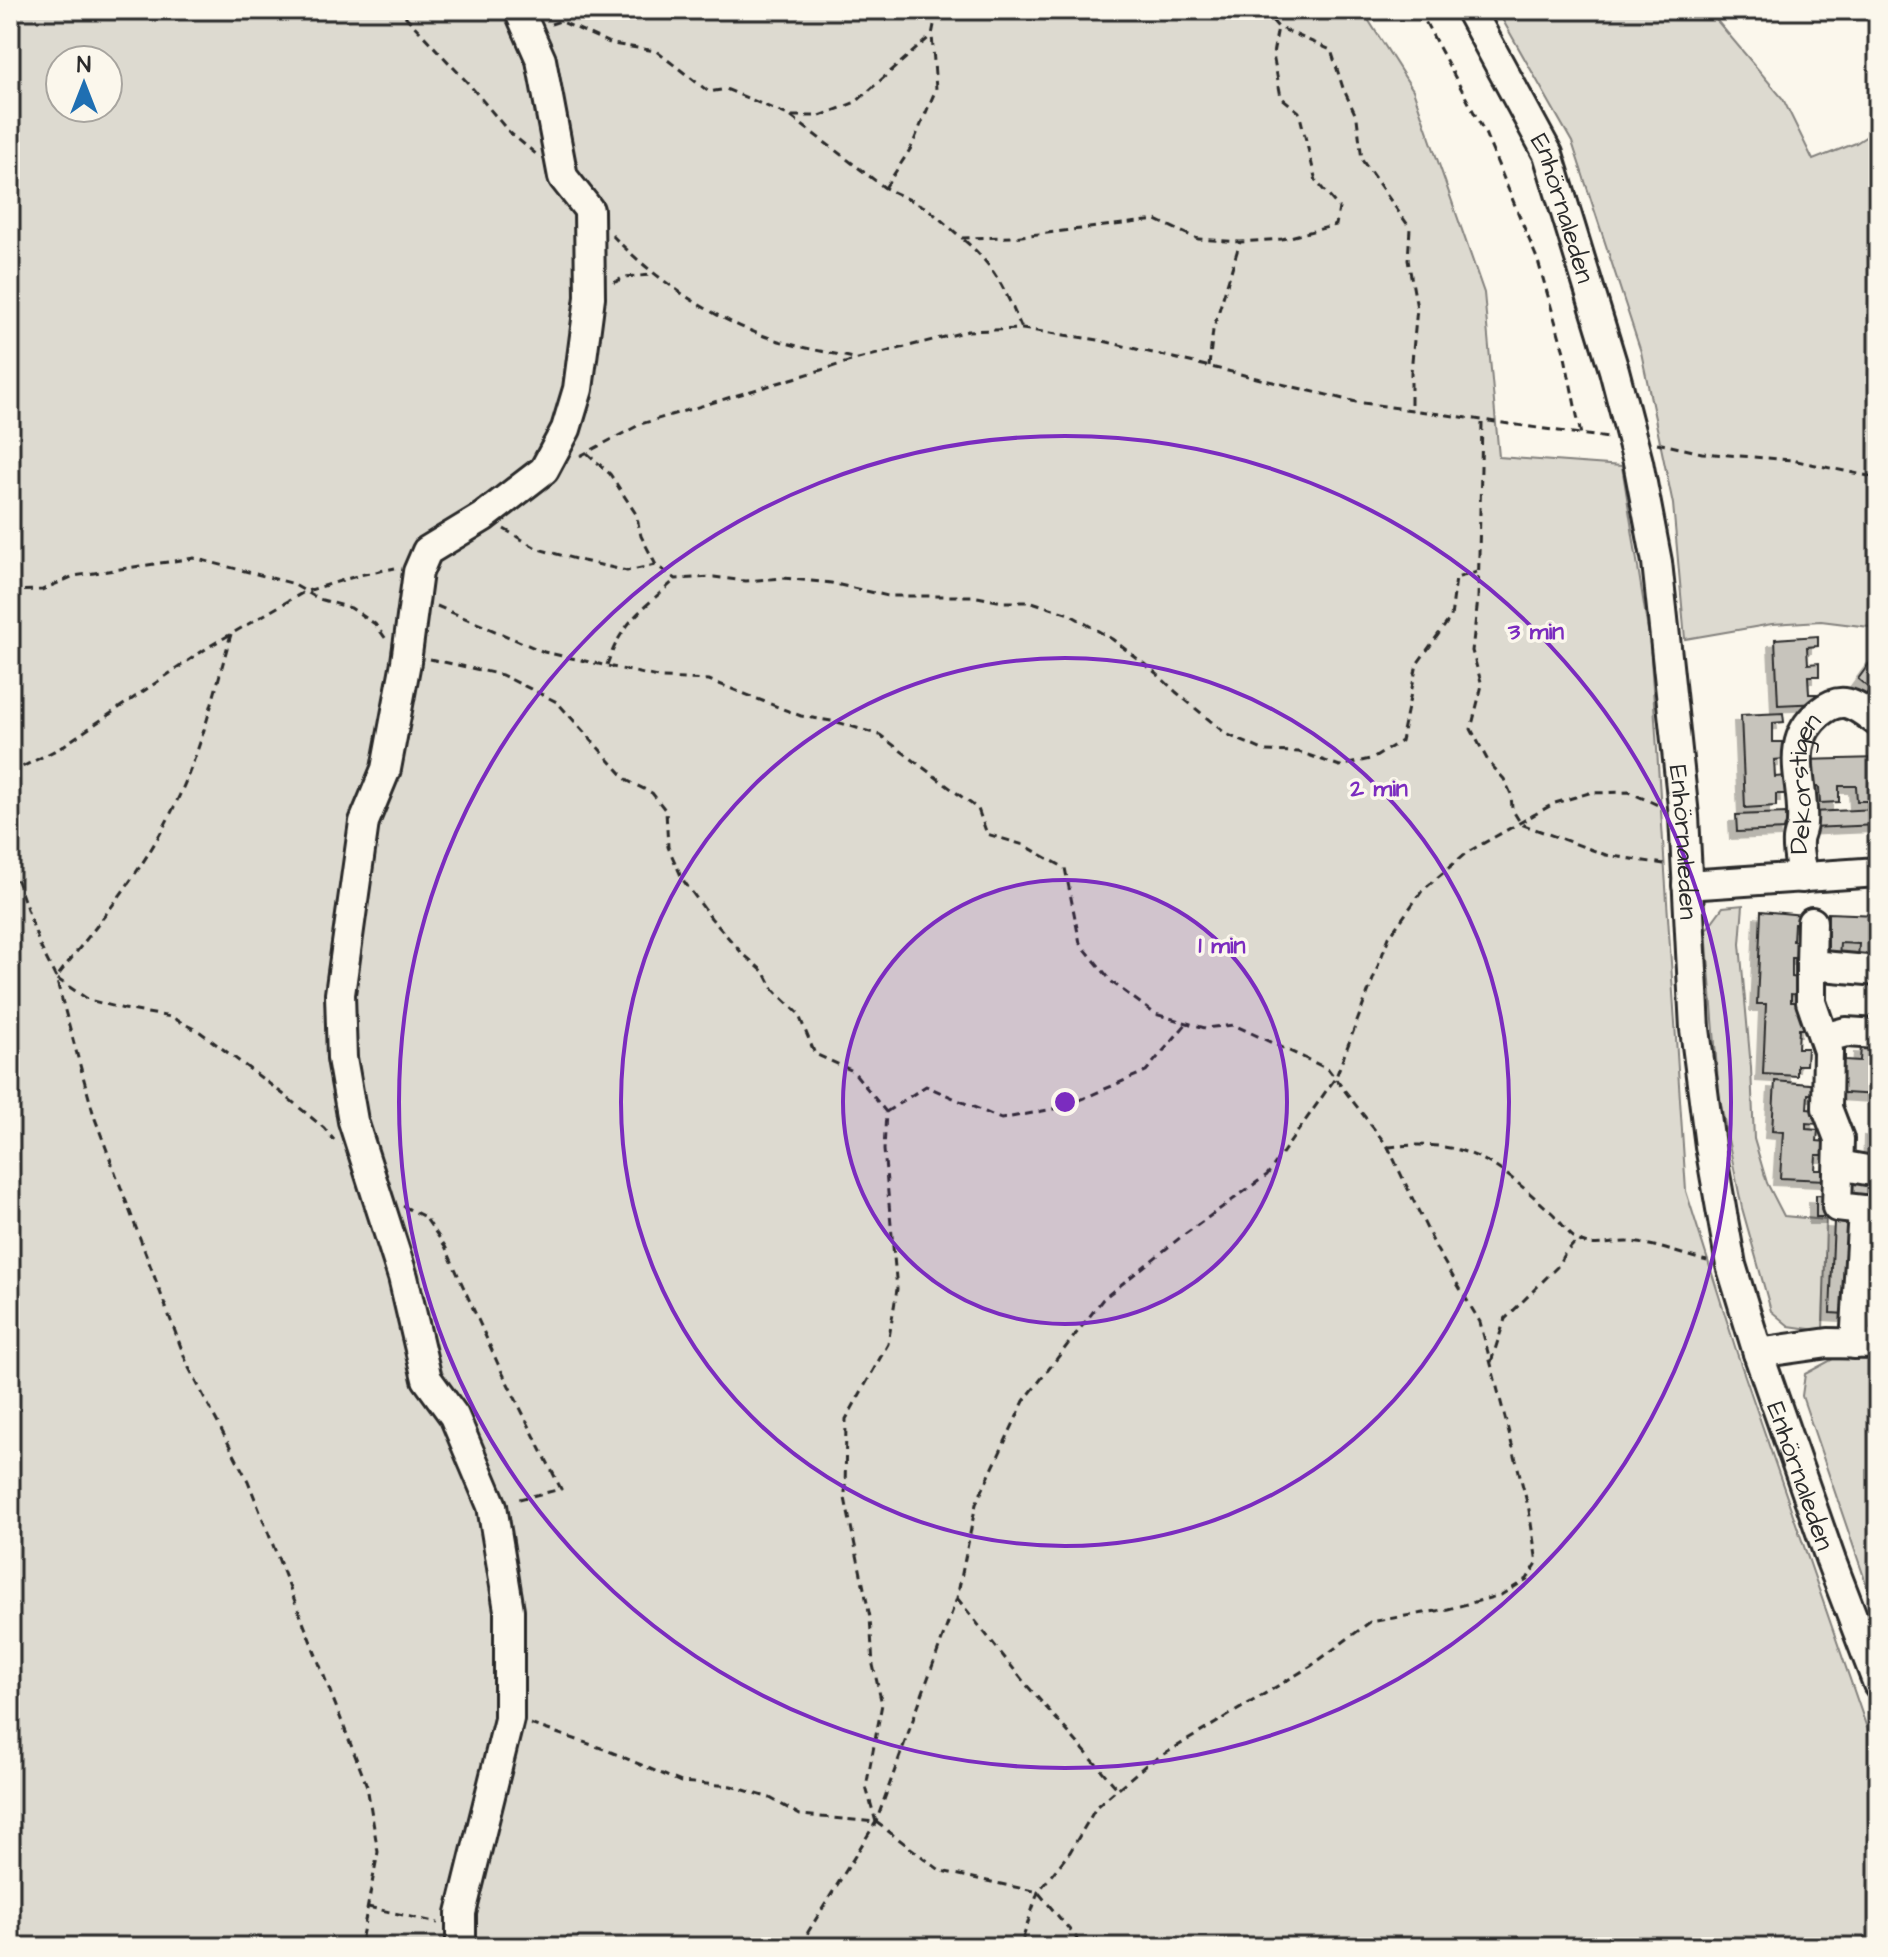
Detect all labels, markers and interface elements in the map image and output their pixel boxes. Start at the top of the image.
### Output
north arrow [44,44,124,124]
text: N [77,50,91,81]
street label: Enhörnaleden [1521,127,1603,287]
text: 3 min [1507,615,1564,649]
street label: Dekorstigen [1781,705,1830,854]
street label: Enhörnaleden [1660,763,1706,920]
text: 2 min [1349,772,1408,806]
text: 1 min [1199,929,1246,963]
centre of rings [1051,1088,1079,1116]
street label: Enhörnaleden [1757,1397,1843,1555]

